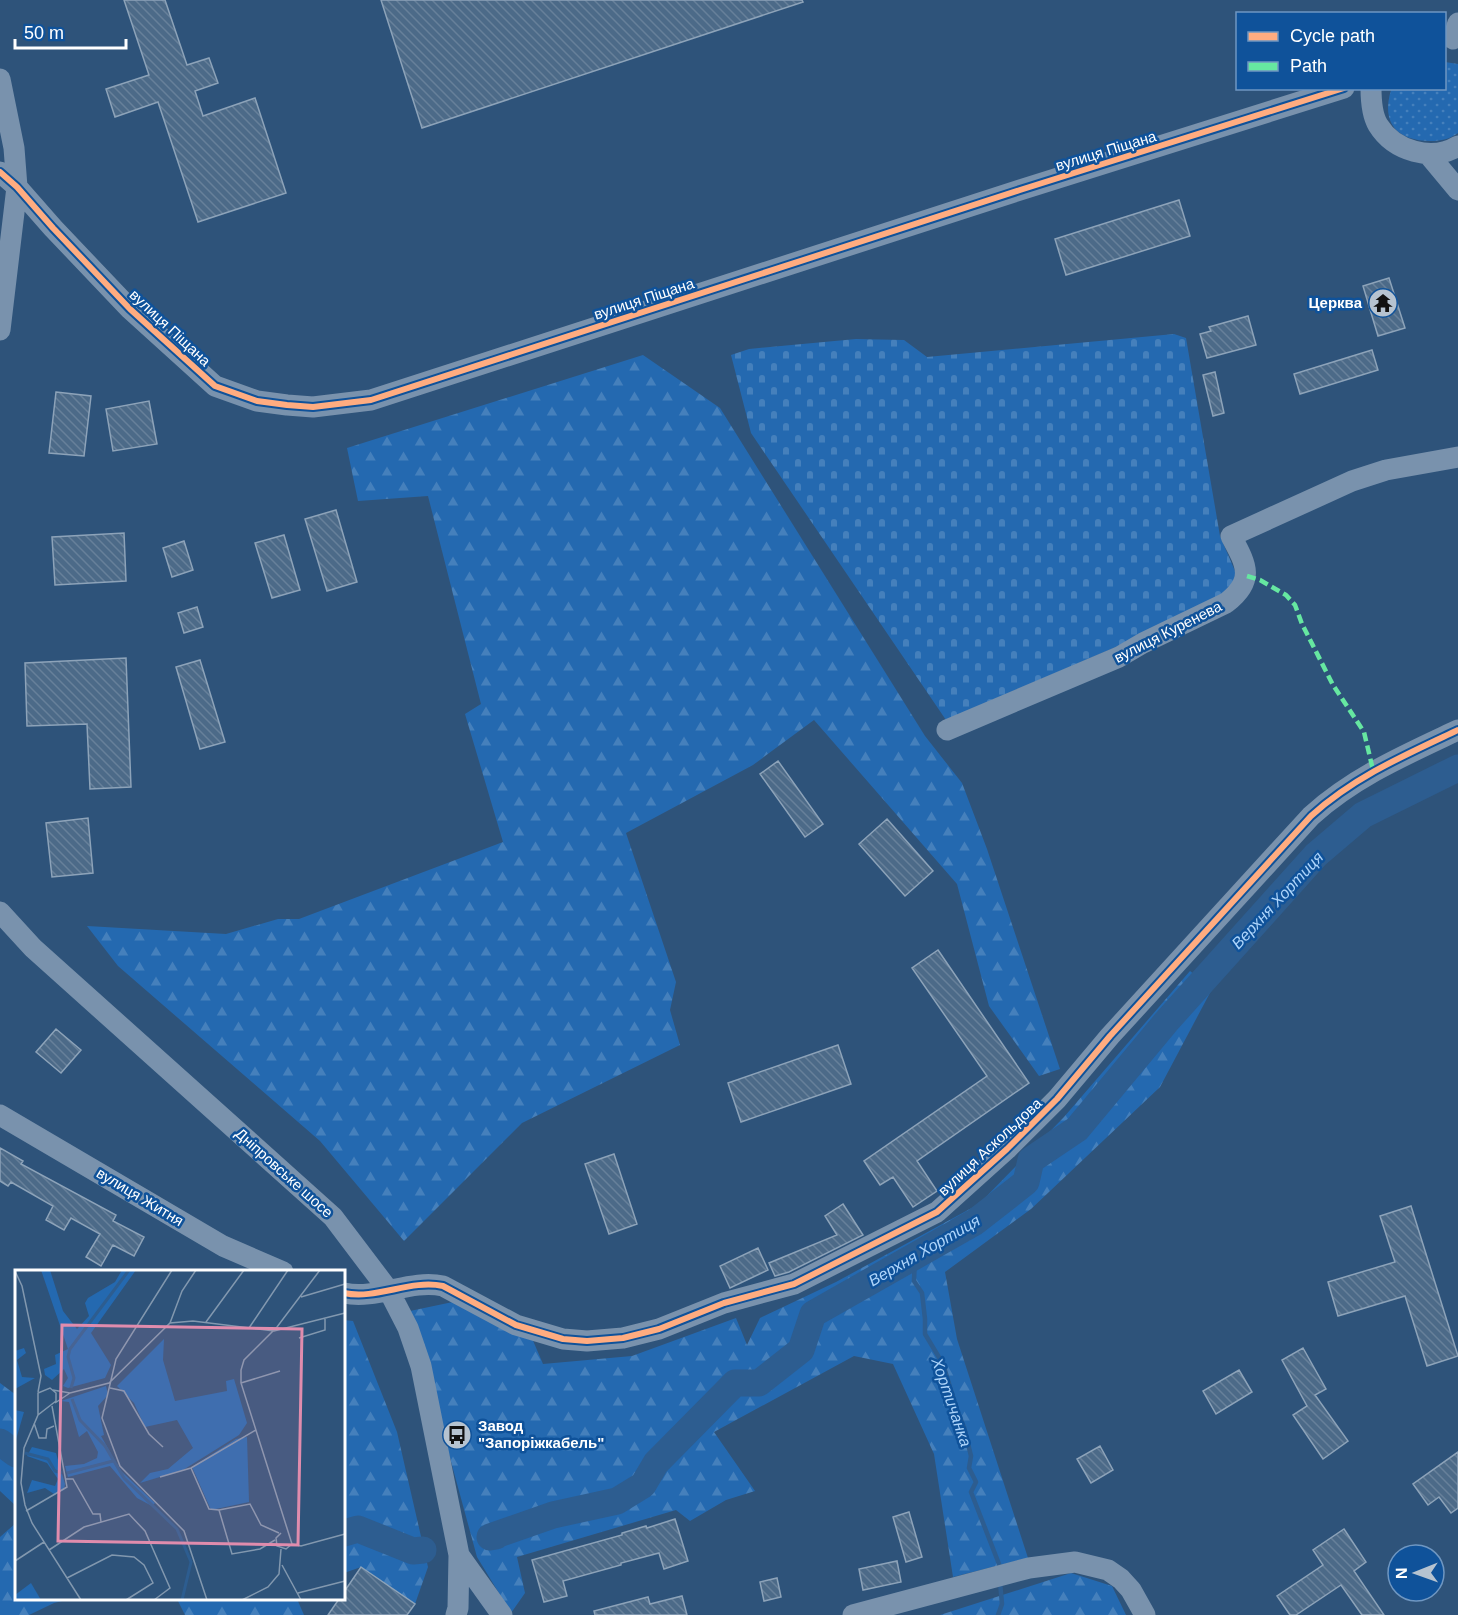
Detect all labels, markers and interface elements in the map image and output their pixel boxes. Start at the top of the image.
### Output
scale bar [15,12,126,50]
legend [1236,12,1446,90]
text: 50 m [24,23,64,43]
text: Cycle path [1290,26,1375,46]
text: Path [1290,56,1327,76]
street label: вулиця Піщана [1054,127,1159,174]
street label: вулиця Піщана [592,274,697,323]
street label: вулиця Піщана [126,286,215,370]
temple icon: Церква [1367,287,1399,319]
place label: Церква [1308,294,1363,311]
street label: вулиця Куренева [1111,597,1225,666]
water label: Верхня Хортиця [1228,848,1327,952]
street label: вулиця Аскольдова [935,1094,1045,1199]
street label: Дніпровське шосе [232,1124,337,1221]
street label: вулиця Житня [94,1164,187,1229]
water label: Верхня Хортиця [866,1211,983,1289]
inset map [15,1270,345,1600]
water label: Хортичанка [928,1355,975,1449]
place label: Завод "Запоріжкабель" [478,1417,604,1451]
bus stop icon: Завод "Запоріжкабель" [441,1419,473,1451]
north arrow [1386,1543,1446,1603]
text: N [1393,1567,1410,1579]

